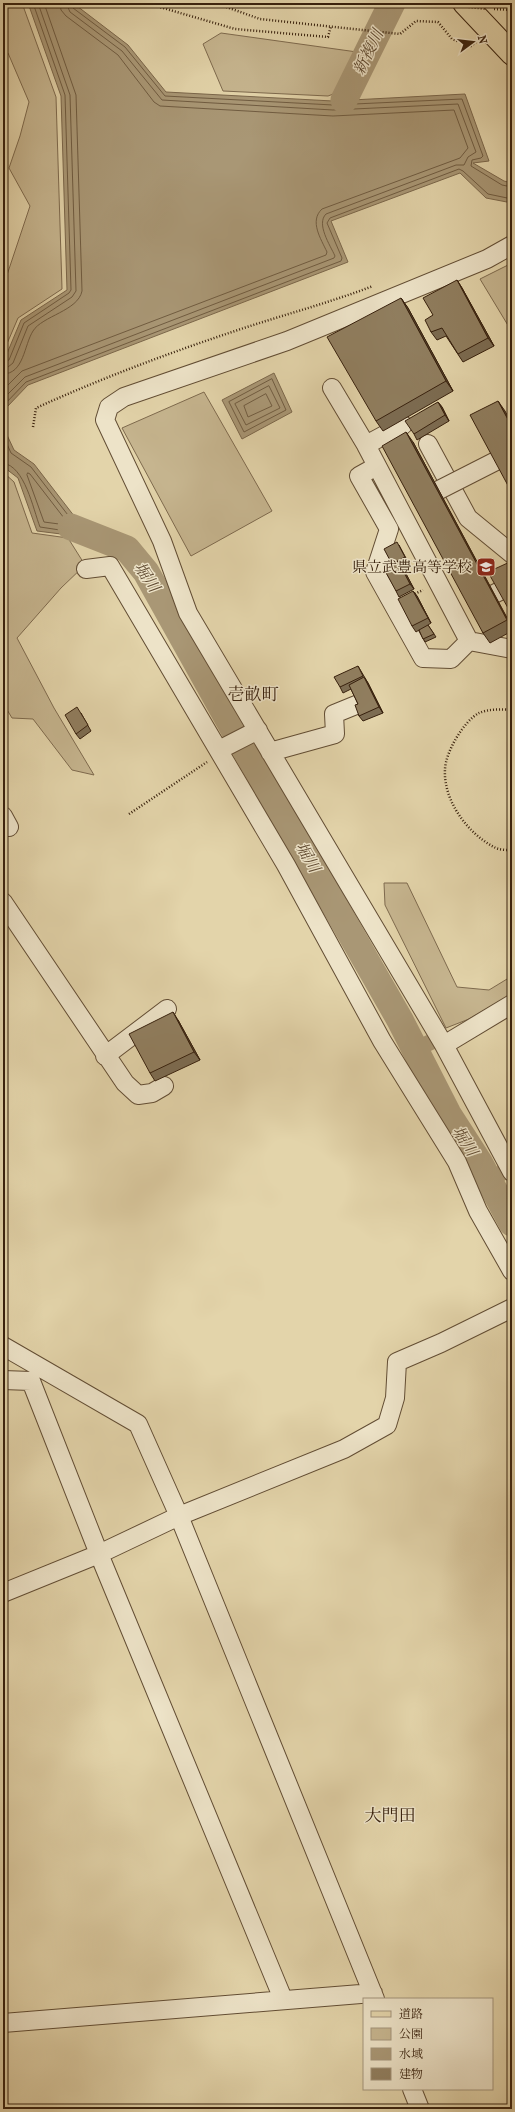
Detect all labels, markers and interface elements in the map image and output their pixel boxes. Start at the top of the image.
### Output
north arrow [453,22,493,62]
water label: 新複川 [349,24,388,78]
text: N [475,34,490,46]
school or university icon: 県立武豊高等学校 [475,556,497,578]
water label: 堀川 [130,558,165,597]
place label: 県立武豊高等学校 [352,558,472,576]
district label: 壱畝町 [228,684,279,704]
water label: 堀川 [292,838,325,877]
water label: 堀川 [448,1122,483,1161]
district label: 大門田 [365,1805,416,1825]
legend [363,1998,493,2090]
text: 道路 [399,2007,423,2021]
text: 公園 [399,2027,423,2041]
text: 水域 [399,2047,423,2061]
text: 建物 [399,2067,423,2081]

